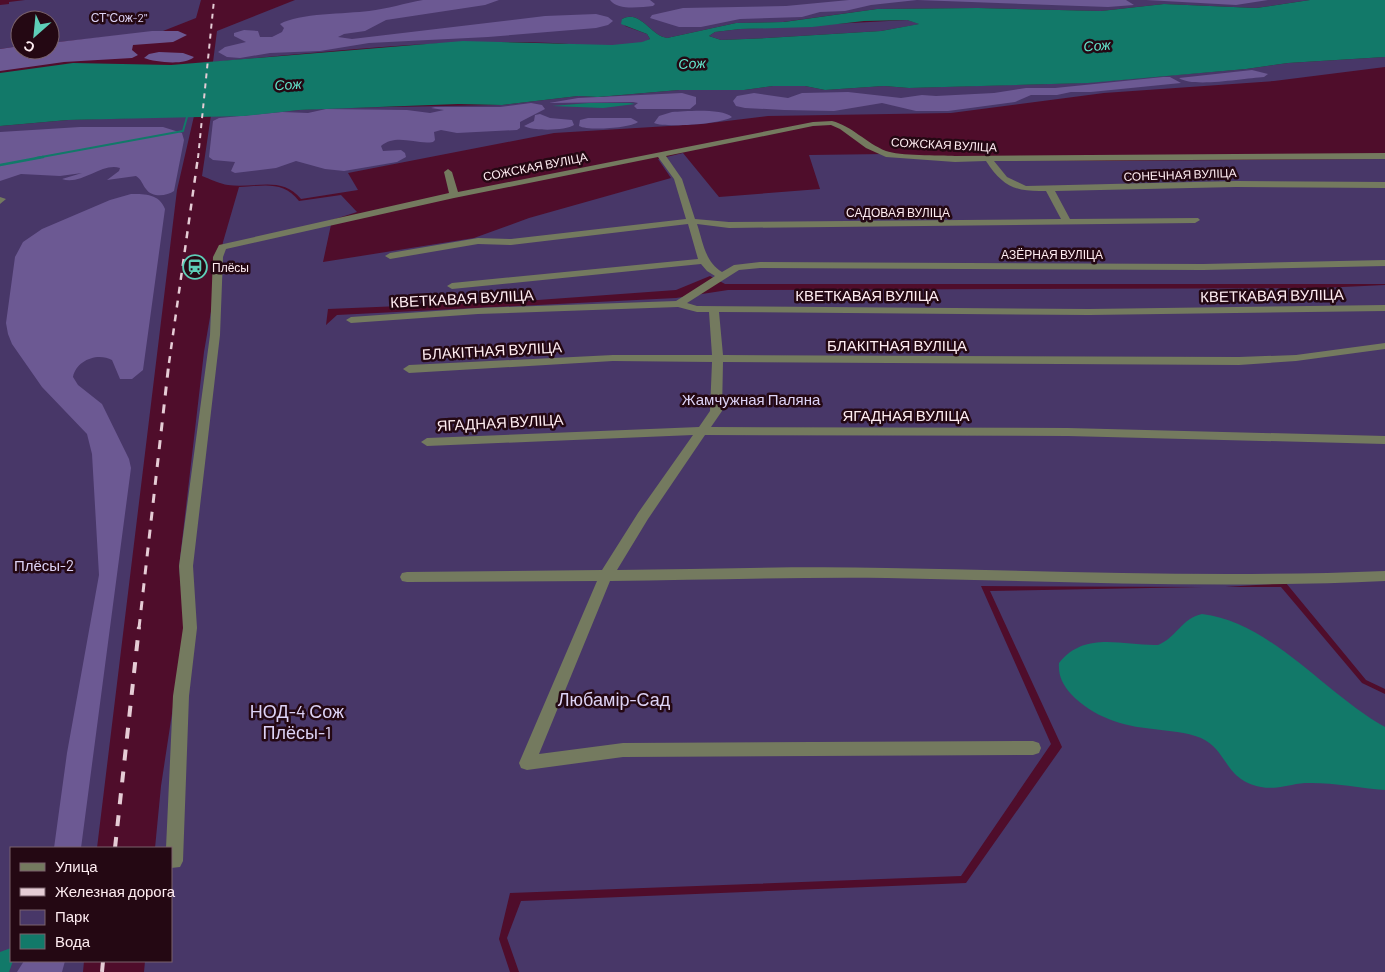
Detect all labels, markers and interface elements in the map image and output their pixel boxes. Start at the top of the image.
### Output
north arrow [10,10,60,60]
park label: СТ"Сож-2" [91,10,147,24]
water label: Сож [1083,35,1113,54]
text: С [21,37,37,57]
water label: Сож [678,54,707,72]
water label: Сож [274,75,303,93]
street label: СОЖСКАЯ ВУЛІЦА [891,134,997,155]
street label: СОЖСКАЯ ВУЛІЦА [482,149,589,184]
street label: СОНЕЧНАЯ ВУЛІЦА [1123,165,1237,184]
street label: САДОВАЯ ВУЛІЦА [846,205,950,220]
street label: АЗЁРНАЯ ВУЛІЦА [1001,247,1103,262]
station icon: Плёсы [182,254,208,280]
place label: Плёсы [212,260,249,274]
street label: КВЕТКАВАЯ ВУЛІЦА [390,285,534,311]
street label: КВЕТКАВАЯ ВУЛІЦА [1200,285,1344,305]
street label: КВЕТКАВАЯ ВУЛІЦА [795,286,939,304]
street label: БЛАКІТНАЯ ВУЛІЦА [827,336,967,354]
street label: БЛАКІТНАЯ ВУЛІЦА [422,337,562,363]
park label: Жамчужная Паляна [682,390,821,408]
street label: ЯГАДНАЯ ВУЛІЦА [843,406,969,424]
street label: ЯГАДНАЯ ВУЛІЦА [436,410,564,434]
park label: Плёсы-2 [14,556,74,574]
park label: Любамір-Сад [558,688,671,710]
park label: НОД-4 Сож Плёсы-1 [250,700,344,743]
legend [10,847,172,962]
text: Улица [55,857,98,875]
text: Железная дорога [55,882,176,900]
text: Парк [55,907,89,925]
text: Вода [55,932,91,950]

